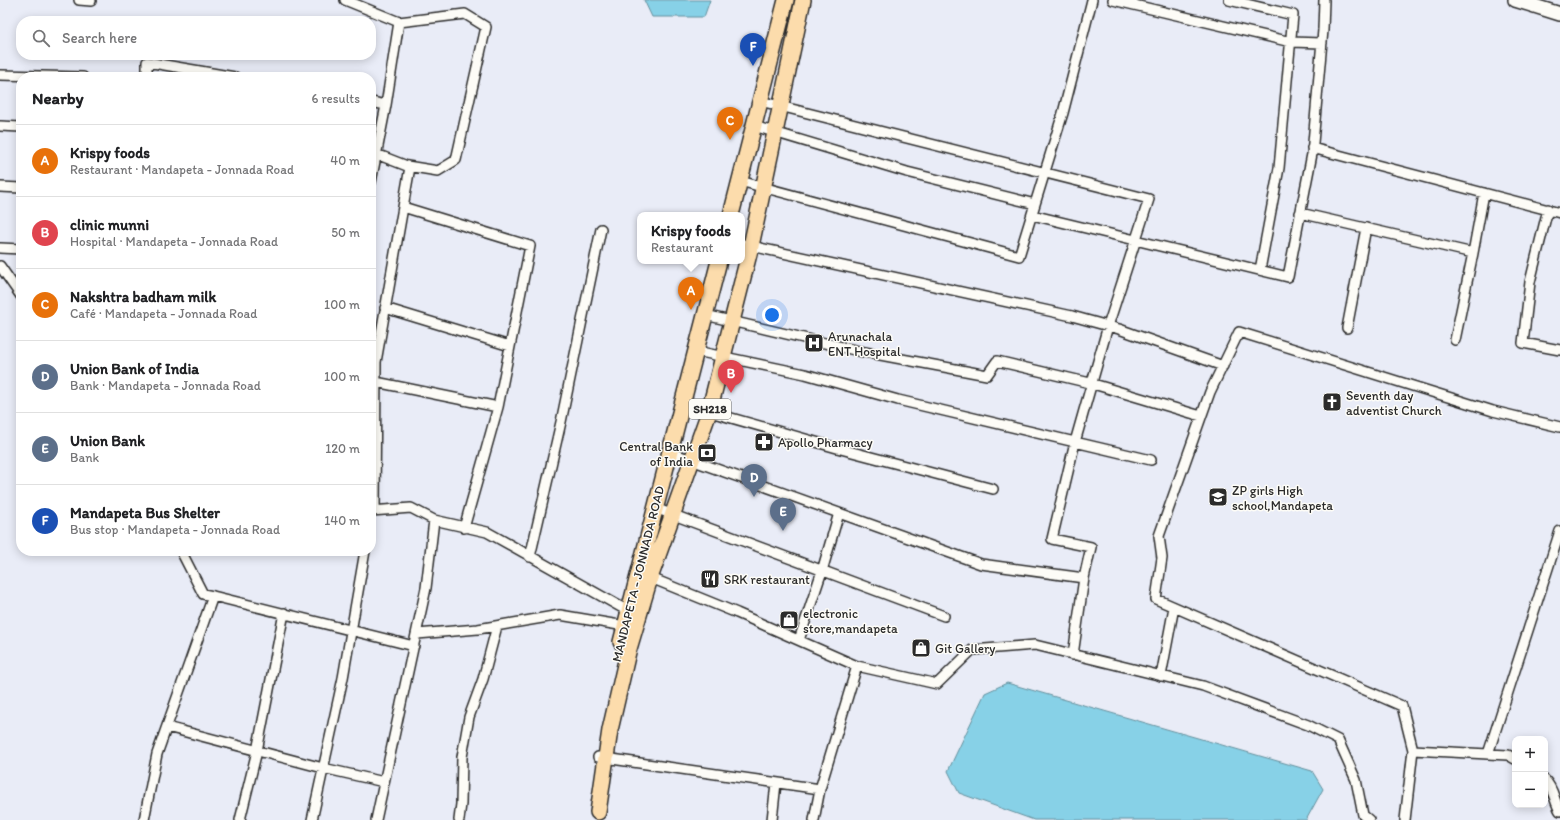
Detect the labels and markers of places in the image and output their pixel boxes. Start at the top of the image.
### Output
pin: F [740,33,766,66]
pin: C [717,107,743,140]
pin: A [678,277,704,310]
place label: Arunachala ENT Hospital [828,329,901,359]
hospital icon: Arunachala ENT Hospital [803,332,825,354]
pin: B [718,360,744,393]
place label: Seventh day adventist Church [1346,388,1442,418]
church icon: Seventh day adventist Church [1321,391,1343,413]
pharmacy icon: Apollo Pharmacy [753,431,775,453]
place label: Apollo Pharmacy [778,435,873,450]
place label: Central Bank of India [619,439,693,469]
bank icon: Central Bank of India [696,442,718,464]
pin: D [741,464,767,497]
place label: ZP girls High school,Mandapeta [1232,483,1333,513]
school or university icon: ZP girls High school,Mandapeta [1207,486,1229,508]
pin: E [770,498,796,531]
restaurant icon: SRK restaurant [699,568,721,590]
place label: SRK restaurant [724,572,810,587]
place label: electronic store,mandapeta [803,606,898,636]
shop icon: electronic store,mandapeta [778,609,800,631]
shop icon: Git Gallery [910,637,932,659]
place label: Git Gallery [935,641,995,656]

